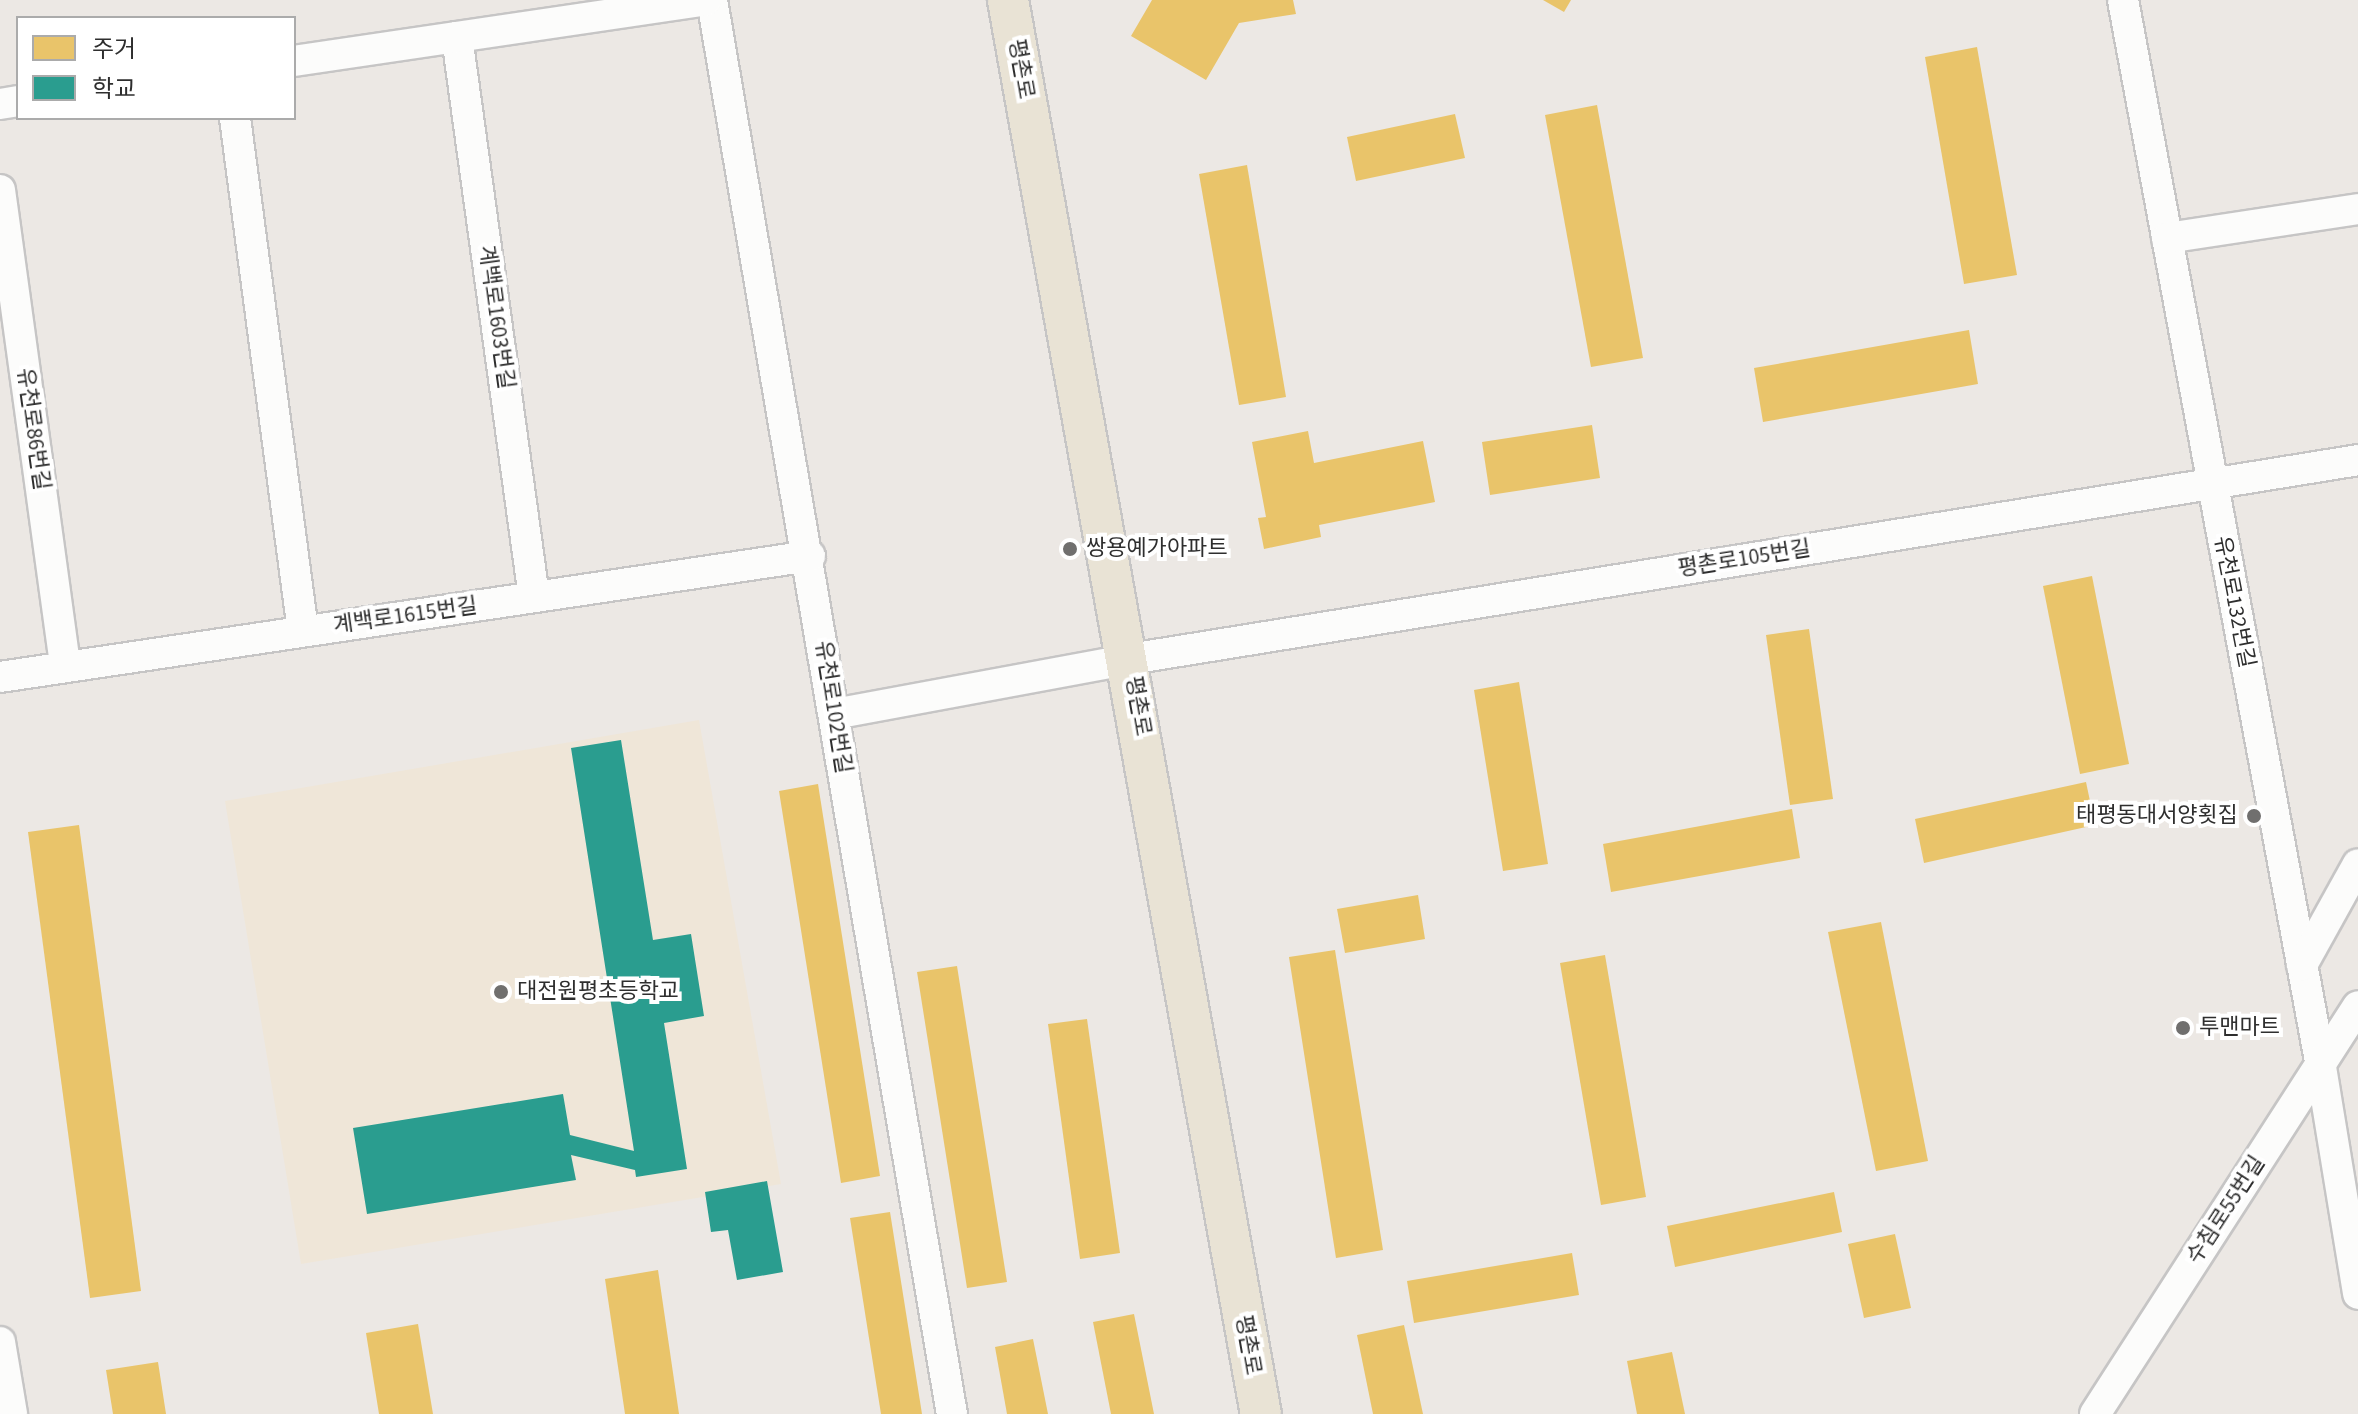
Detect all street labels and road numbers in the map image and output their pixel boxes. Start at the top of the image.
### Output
street label: 평촌로 [1003,37,1039,101]
street label: 계백로1603번길 [473,243,519,391]
street label: 유천로86번길 [11,366,55,492]
street label: 유천로132번길 [2208,534,2260,670]
street label: 평촌로105번길 [1676,535,1812,583]
street label: 계백로1615번길 [331,593,479,639]
street label: 유천로102번길 [809,639,857,775]
street label: 평촌로 [1120,674,1156,738]
street label: 수침로55번길 [2181,1151,2271,1269]
street label: 평촌로 [1230,1313,1266,1377]

